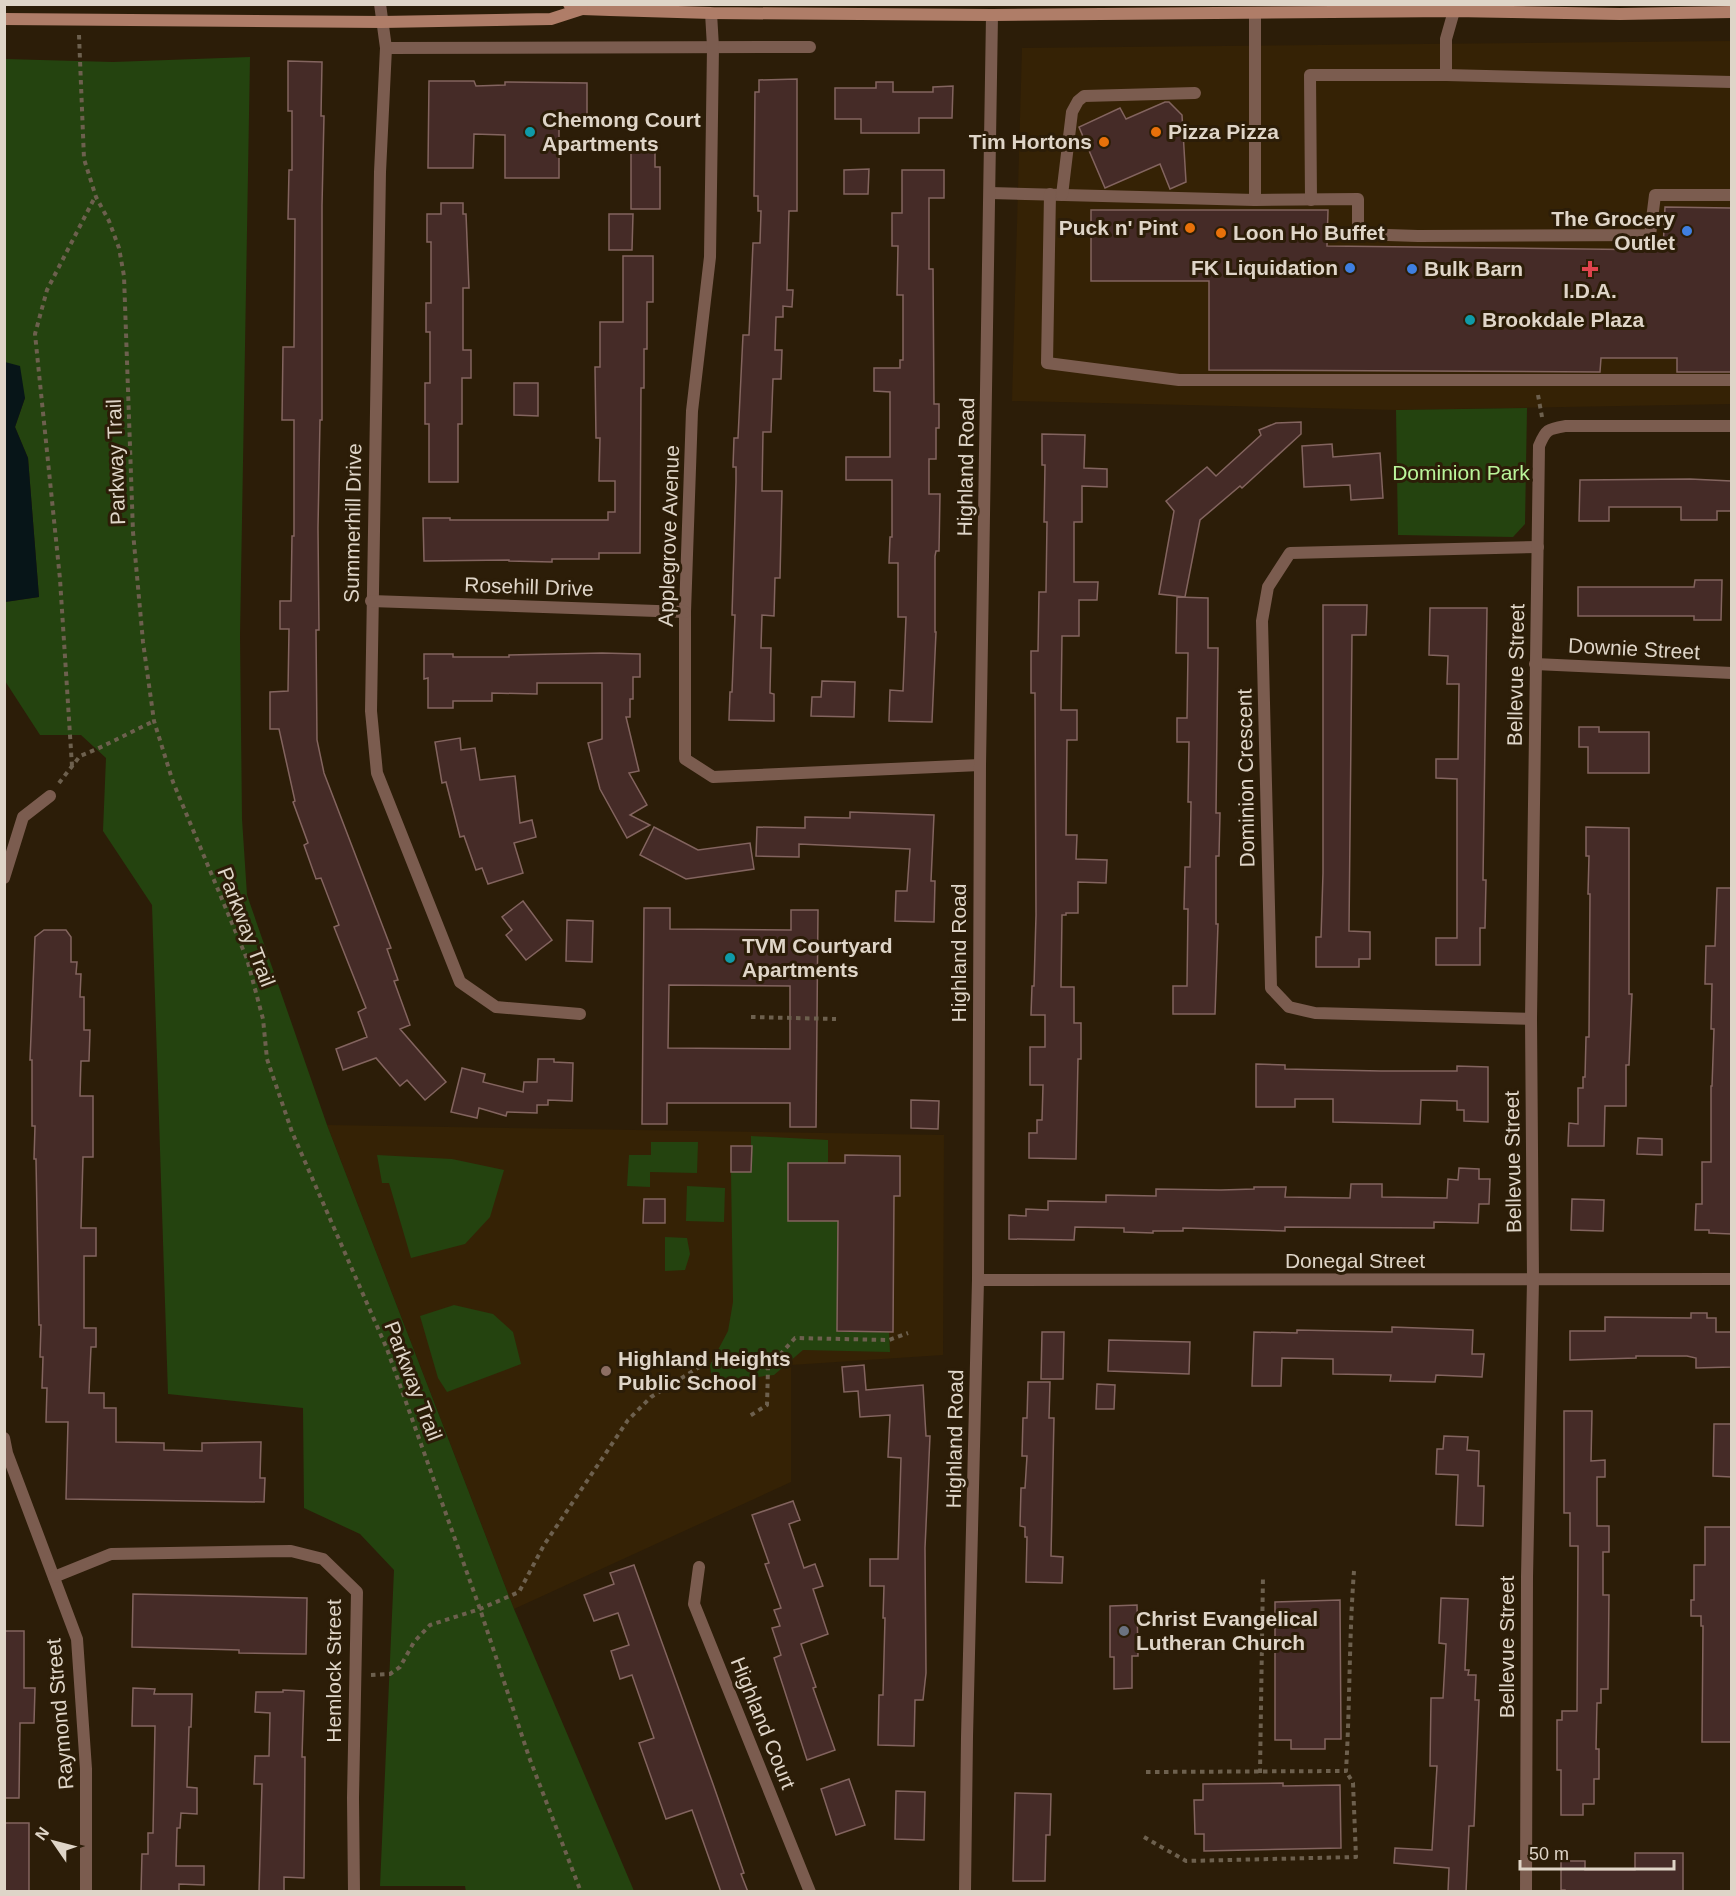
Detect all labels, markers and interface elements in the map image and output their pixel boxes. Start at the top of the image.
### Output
place label: Chemong Court Apartments [542,108,701,155]
place label: Pizza Pizza [1168,120,1279,143]
marker: Chemong Court Apartments [523,125,537,139]
marker: Pizza Pizza [1149,125,1163,139]
place label: Tim Hortons [969,130,1092,153]
marker: Tim Hortons [1097,135,1111,149]
place label: The Grocery Outlet [1551,207,1675,254]
place label: Puck n' Pint [1059,216,1178,239]
marker: Puck n' Pint [1183,221,1197,235]
place label: Loon Ho Buffet [1233,221,1385,244]
marker: The Grocery Outlet [1680,224,1694,238]
marker: Loon Ho Buffet [1214,226,1228,240]
place label: FK Liquidation [1191,256,1338,279]
place label: Bulk Barn [1424,257,1523,280]
marker: FK Liquidation [1343,261,1357,275]
marker: Bulk Barn [1405,262,1419,276]
marker: I.D.A. [1583,262,1597,276]
place label: I.D.A. [1563,279,1617,302]
place label: Brookdale Plaza [1482,308,1645,331]
marker: Brookdale Plaza [1463,313,1477,327]
street label: Highland Road [953,397,978,537]
street label: Parkway Trail [102,399,129,525]
street label: Summerhill Drive [340,443,365,603]
street label: Applegrove Avenue [654,445,683,627]
park label: Dominion Park [1392,461,1530,484]
street label: Rosehill Drive [464,573,594,600]
street label: Bellevue Street [1503,603,1528,746]
street label: Downie Street [1568,634,1701,663]
street label: Dominion Crescent [1232,688,1259,867]
street label: Parkway Trail [213,864,280,990]
street label: Highland Road [947,884,970,1022]
place label: TVM Courtyard Apartments [742,934,893,981]
marker: TVM Courtyard Apartments [723,951,737,965]
street label: Bellevue Street [1500,1090,1525,1233]
street label: Donegal Street [1285,1249,1425,1272]
street label: Parkway Trail [380,1318,447,1444]
place label: Highland Heights Public School [618,1347,791,1394]
marker: Highland Heights Public School [599,1364,613,1378]
street label: Highland Road [942,1369,967,1509]
street label: Bellevue Street [1495,1576,1518,1718]
street label: Hemlock Street [322,1599,345,1743]
place label: Christ Evangelical Lutheran Church [1136,1607,1318,1654]
marker: Christ Evangelical Lutheran Church [1117,1624,1131,1638]
street label: Raymond Street [41,1637,78,1791]
street label: Highland Court [727,1654,800,1792]
north arrow [24,1812,84,1872]
text: N [32,1824,52,1843]
scale bar [1520,1833,1674,1871]
text: 50 m [1529,1844,1569,1864]

